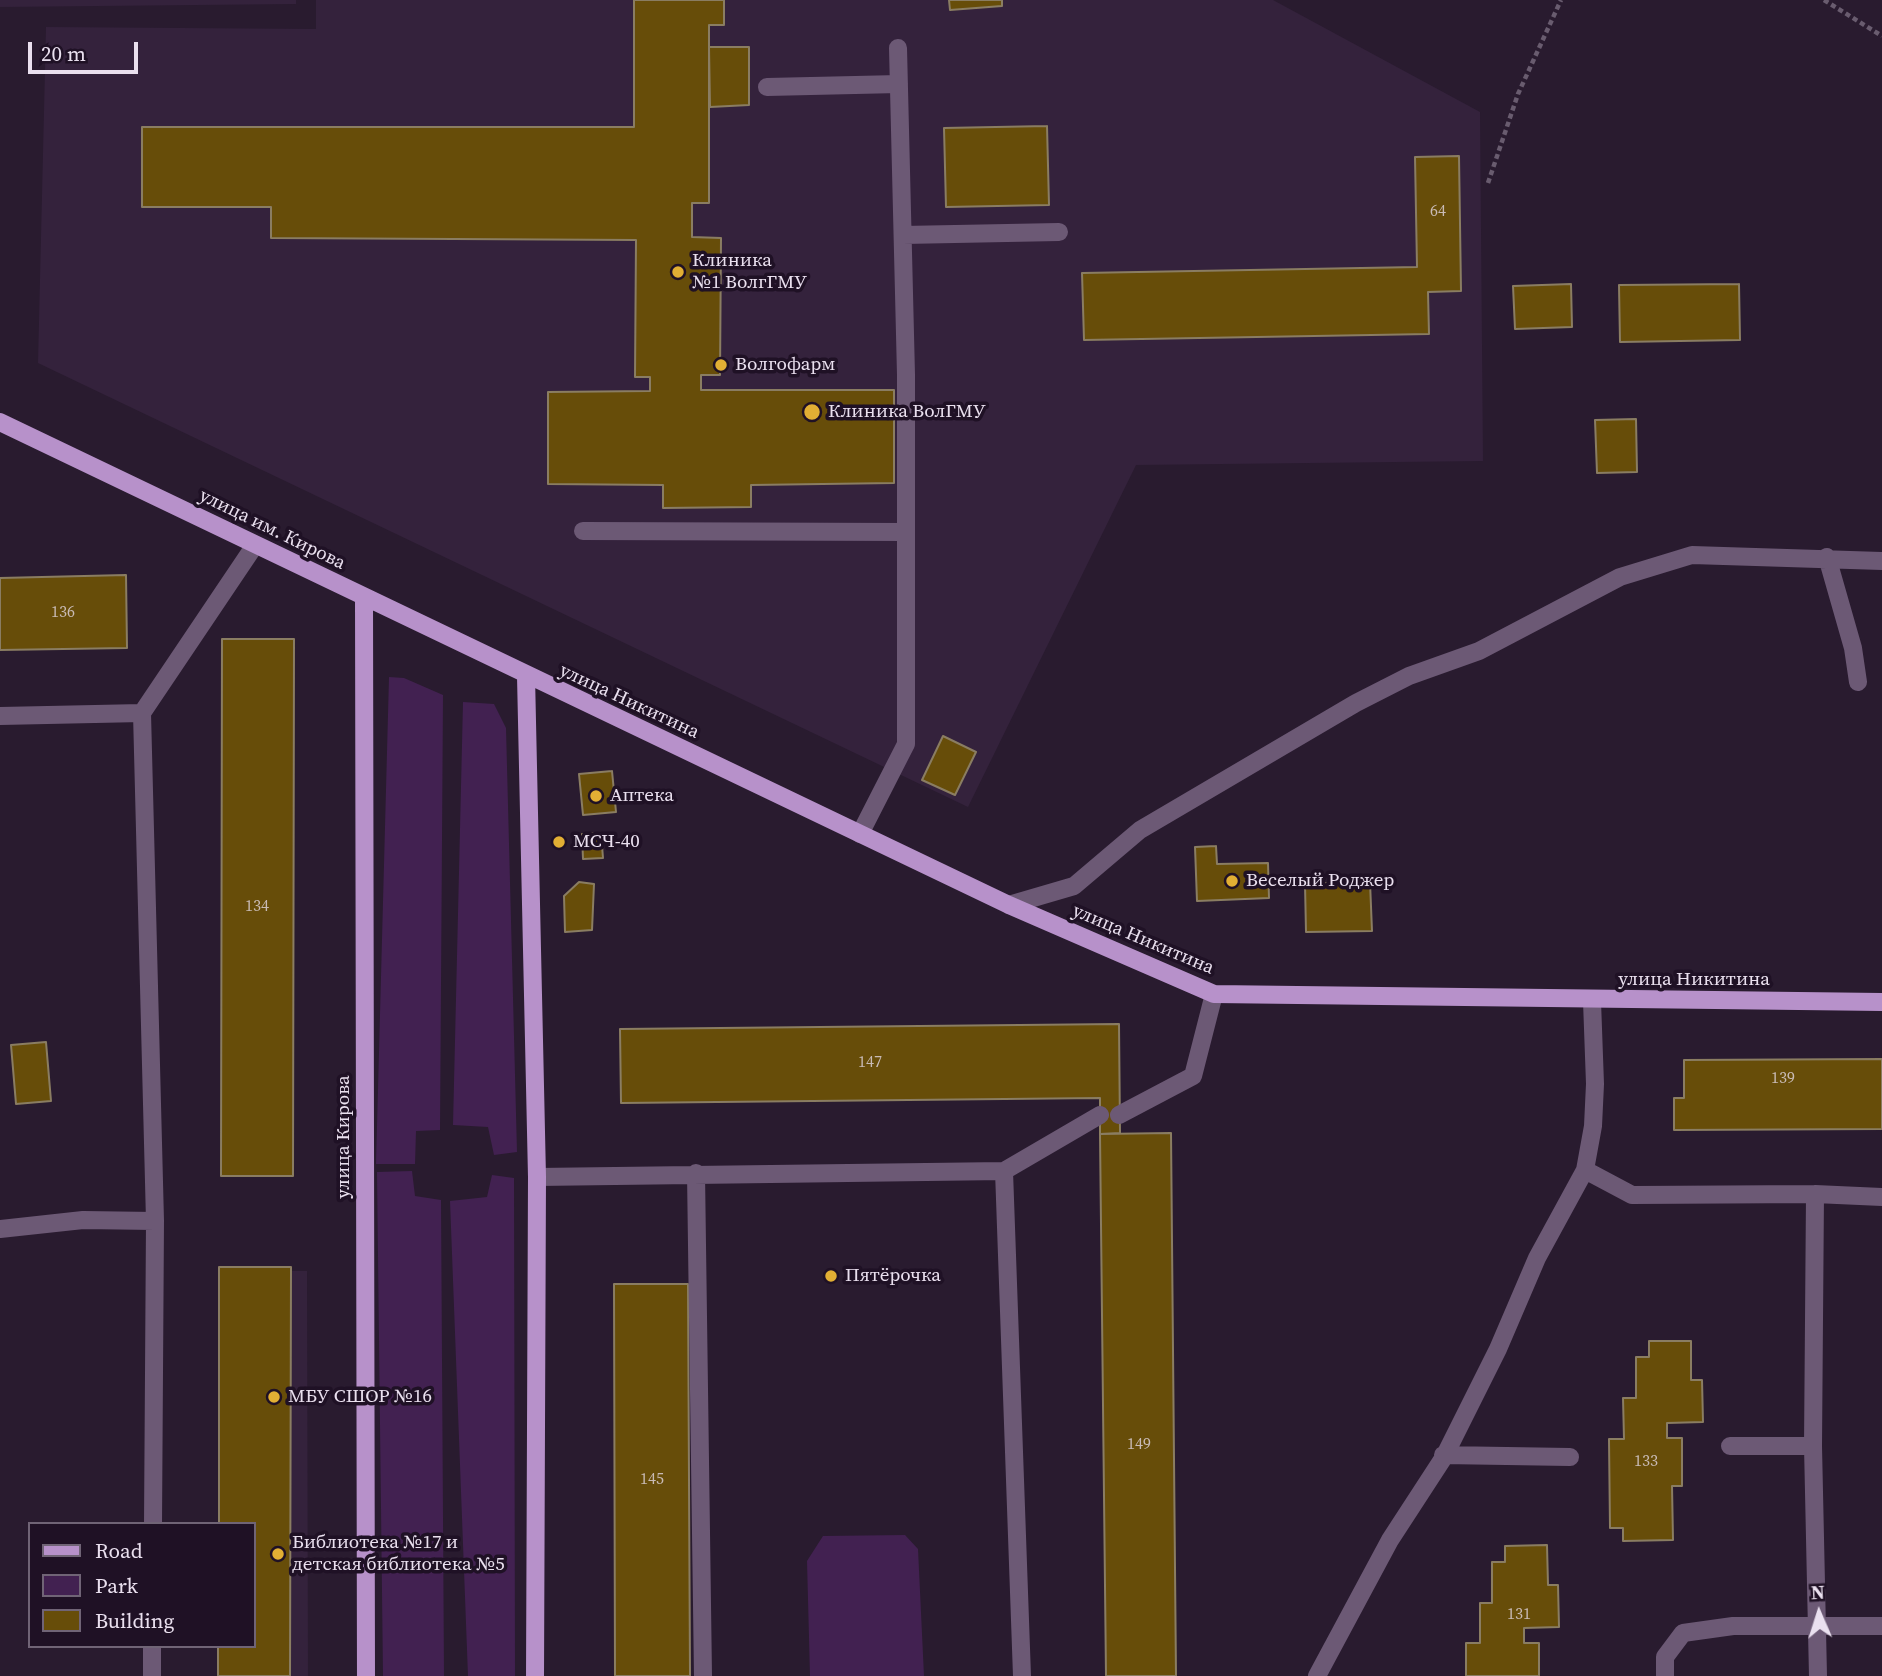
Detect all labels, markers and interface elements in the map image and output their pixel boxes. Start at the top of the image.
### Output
scale bar [32,28,142,72]
text: 20 m [41,39,86,68]
house number: 64 [1430,202,1446,222]
place label: Клиника №1 ВолгГМУ [692,250,807,294]
marker: Клиника №1 ВолгГМУ [670,264,686,280]
place label: Волгофарм [735,354,835,376]
marker: Волгофарм [713,357,729,373]
place label: Клиника ВолГМУ [828,401,986,423]
marker: Клиника ВолГМУ [802,402,822,422]
street label: улица им. Кирова [195,485,349,575]
house number: 136 [51,603,75,623]
street label: улица Никитина [555,660,703,744]
place label: Аптека [610,785,674,807]
marker: Аптека [588,788,604,804]
place label: МСЧ-40 [573,831,640,853]
marker: МСЧ-40 [551,834,567,850]
place label: Веселый Роджер [1246,870,1394,892]
marker: Веселый Роджер [1224,873,1240,889]
house number: 134 [245,897,269,917]
street label: улица Никитина [1069,900,1217,980]
street label: улица Никитина [1618,969,1770,991]
house number: 147 [858,1053,882,1073]
house number: 139 [1771,1069,1795,1089]
street label: улица Кирова [333,1075,355,1199]
place label: Пятёрочка [845,1265,941,1287]
marker: Пятёрочка [823,1268,839,1284]
place label: МБУ СШОР №16 [288,1386,432,1408]
marker: МБУ СШОР №16 [266,1389,282,1405]
house number: 149 [1127,1435,1151,1455]
house number: 133 [1634,1452,1658,1472]
house number: 145 [640,1470,664,1490]
legend [28,1522,256,1648]
place label: Библиотека №17 и детская библиотека №5 [292,1532,505,1576]
text: Road [95,1536,143,1565]
marker: Библиотека №17 и детская библиотека №5 [270,1546,286,1562]
text: Park [95,1571,138,1600]
north arrow [1784,1578,1854,1648]
text: N [1810,1579,1825,1605]
house number: 131 [1507,1605,1531,1625]
text: Building [95,1606,174,1635]

